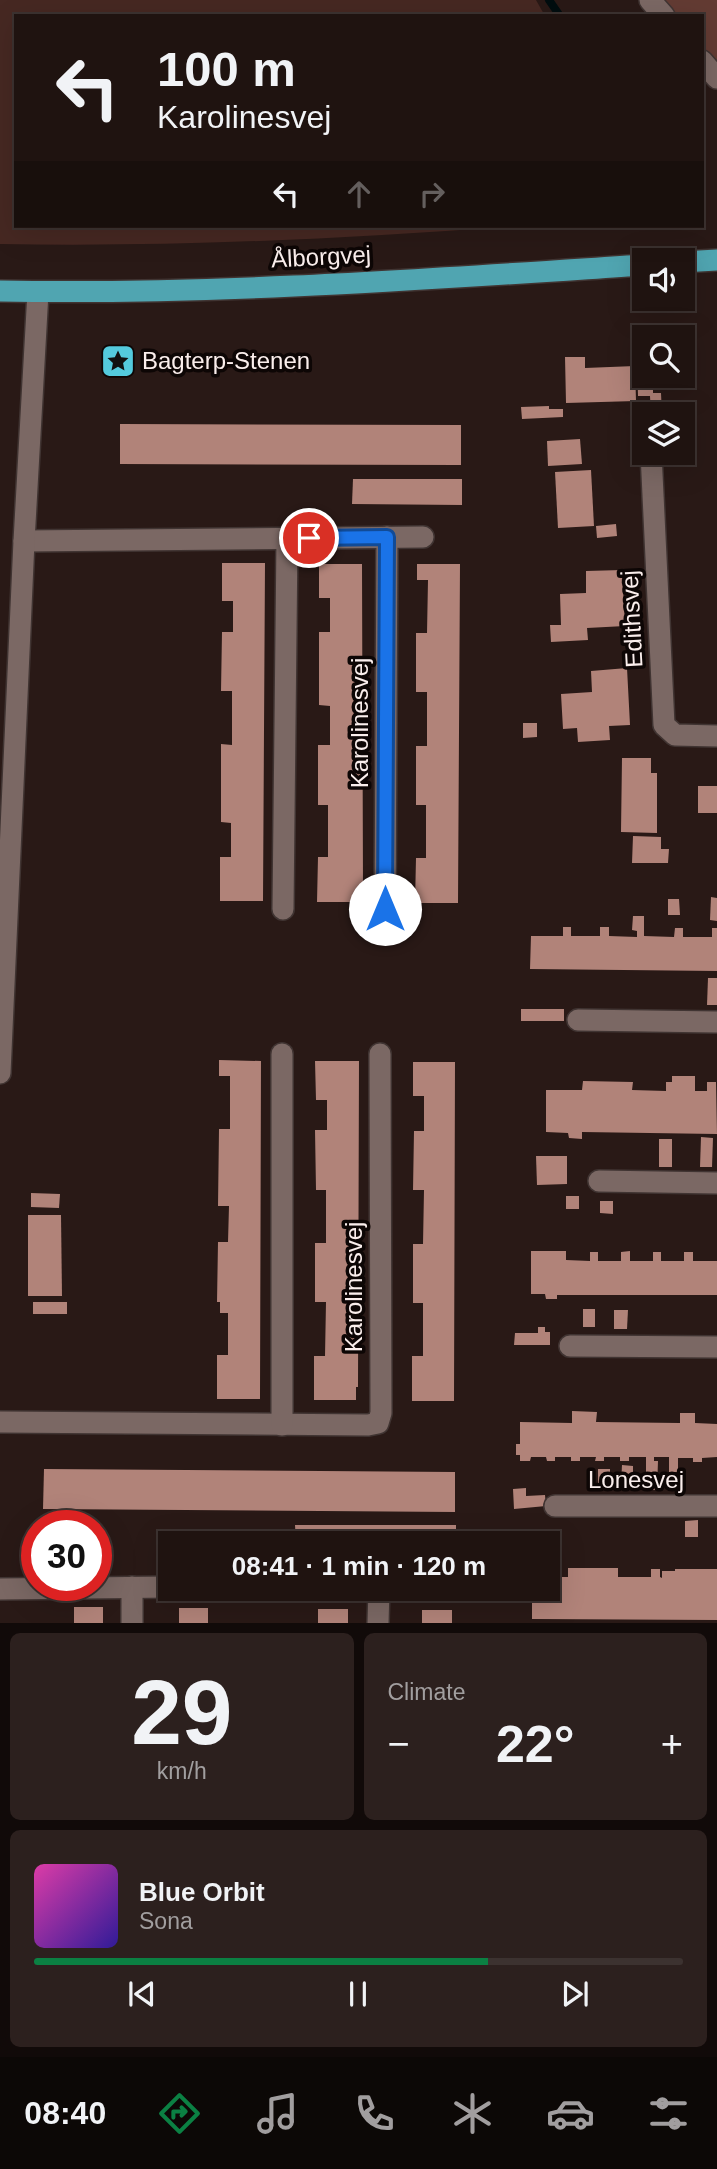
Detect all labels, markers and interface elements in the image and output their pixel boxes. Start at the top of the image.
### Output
icon: left [42,42,133,133]
text: 100 m [157,42,296,96]
text: Karolinesvej [157,99,331,135]
icon: left [267,175,305,213]
icon: ahead [340,175,378,213]
icon: right [413,175,451,213]
street label: Ålborgvej [270,240,372,273]
map controls [632,248,695,465]
button: sound [632,248,695,311]
button: search [632,325,695,388]
place icon: Bagterp-Stenen [99,342,137,380]
place label: Bagterp-Stenen [142,347,310,374]
button: layers [632,402,695,465]
pin [279,508,339,568]
icon: arrive [290,519,328,557]
street label: Edithsvej [615,570,648,668]
street label: Karolinesvej [346,658,373,788]
position arrow [348,872,422,946]
street label: Karolinesvej [340,1222,367,1352]
street label: Lonesvej [588,1466,684,1493]
speed limit sign: 30 [21,1510,112,1601]
text: 08:41 · 1 min · 120 m [232,1551,486,1581]
text: 29 [131,1662,232,1763]
text: Climate [388,1679,465,1705]
text: 22° [496,1715,575,1773]
text: − [388,1723,410,1765]
text: + [661,1723,683,1765]
text: km/h [157,1758,207,1784]
text: Blue Orbit [139,1877,265,1907]
text: Sona [139,1908,193,1934]
icon: previous [123,1975,161,2013]
icon: pause [339,1975,377,2013]
icon: next [556,1975,594,2013]
icon: directions [155,2089,204,2138]
icon: music [253,2089,302,2138]
icon: phone [350,2089,399,2138]
icon: climate [448,2089,497,2138]
icon: car [546,2089,595,2138]
icon: filters [644,2089,693,2138]
text: 08:40 [24,2095,106,2131]

